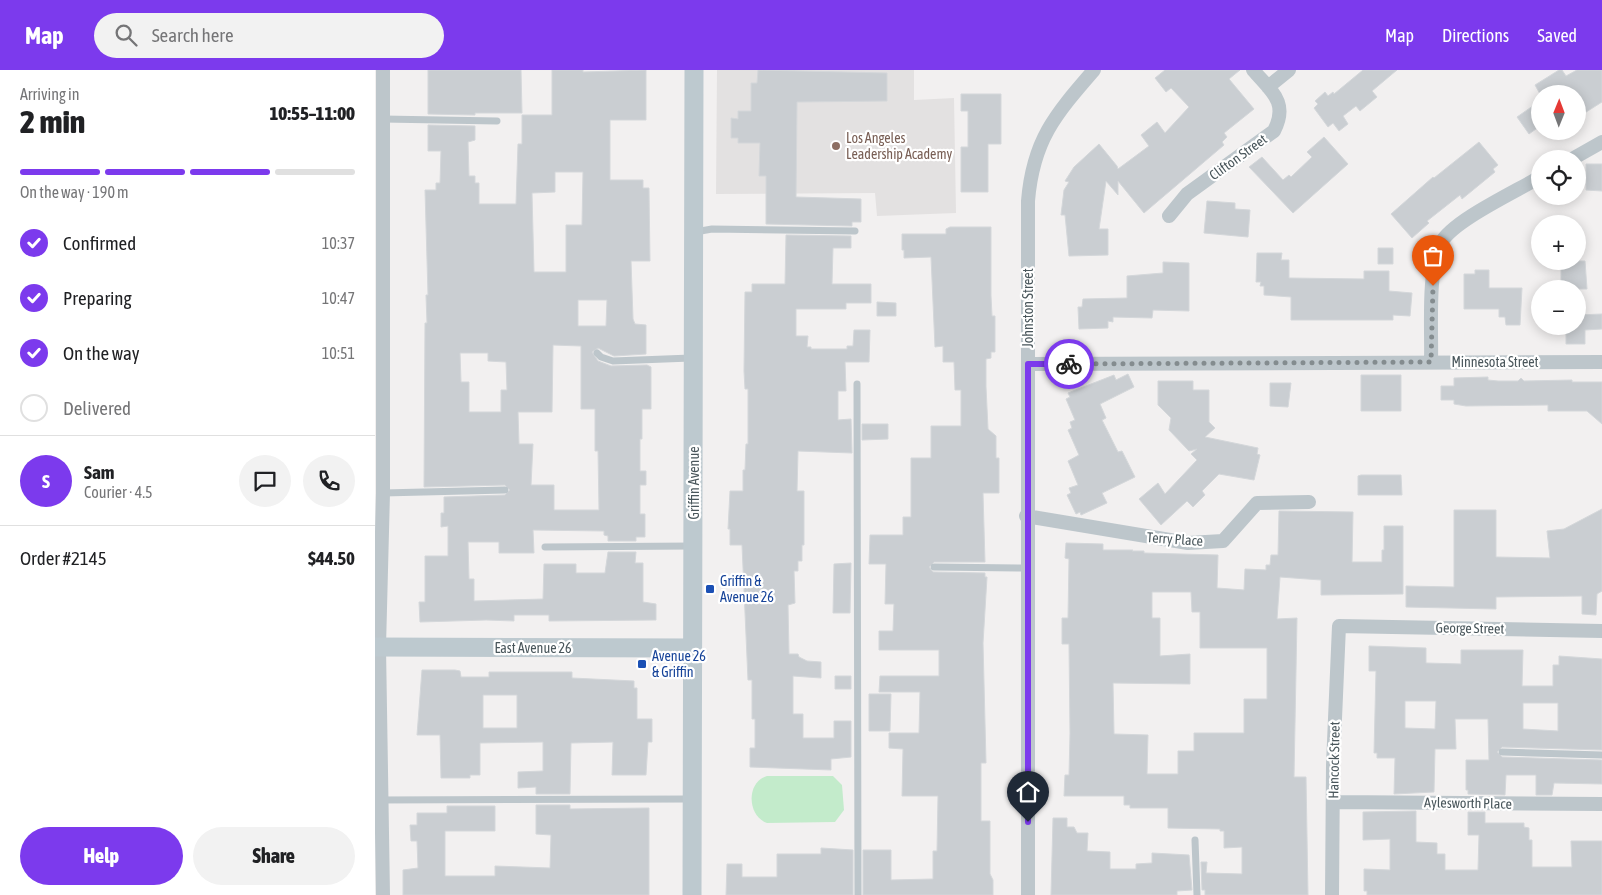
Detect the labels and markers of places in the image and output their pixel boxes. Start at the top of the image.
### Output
place label: Los Angeles Leadership Academy [846,130,953,162]
marker: Los Angeles Leadership Academy [830,140,842,152]
pin [1412,235,1454,286]
place label: Griffin & Avenue 26 [720,573,774,605]
marker: Griffin & Avenue 26 [704,583,716,595]
place label: Avenue 26 & Griffin [652,648,706,680]
marker: Avenue 26 & Griffin [636,658,648,670]
pin [1007,771,1049,822]

